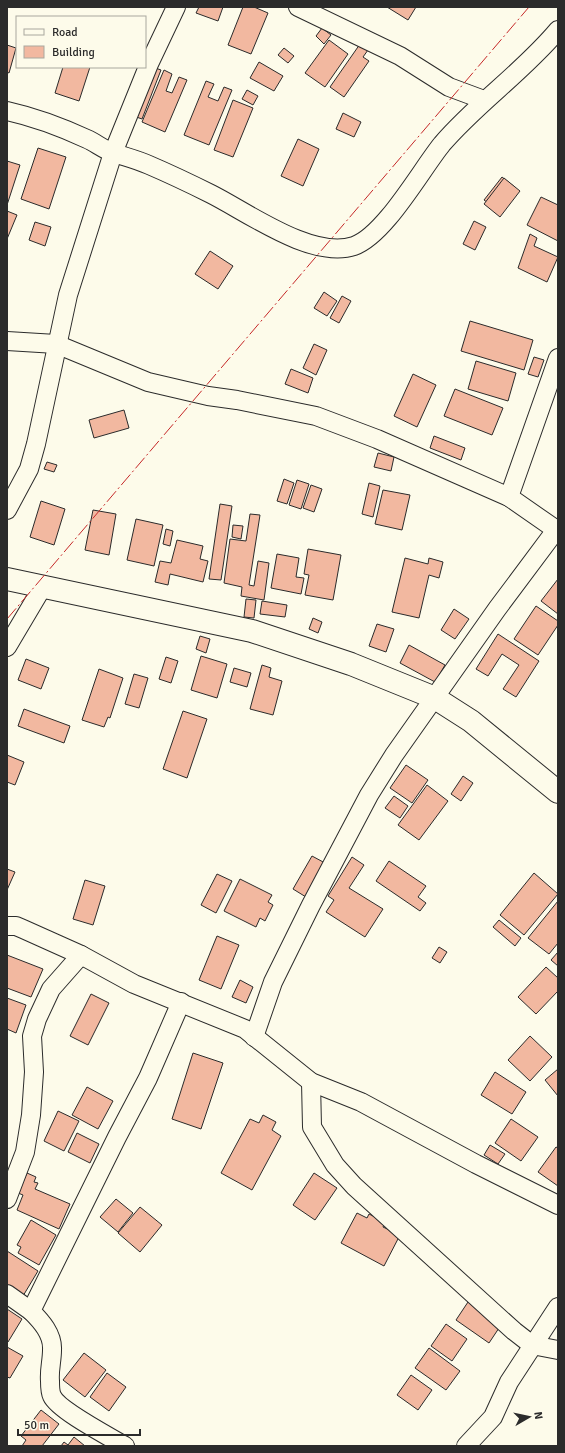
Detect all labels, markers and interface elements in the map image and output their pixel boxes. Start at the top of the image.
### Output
legend [16,16,146,68]
text: Road [52,25,78,40]
text: Building [52,45,95,60]
north arrow [509,1397,549,1437]
scale bar [18,1411,140,1437]
text: N [531,1411,545,1420]
text: 50 m [24,1418,49,1433]

